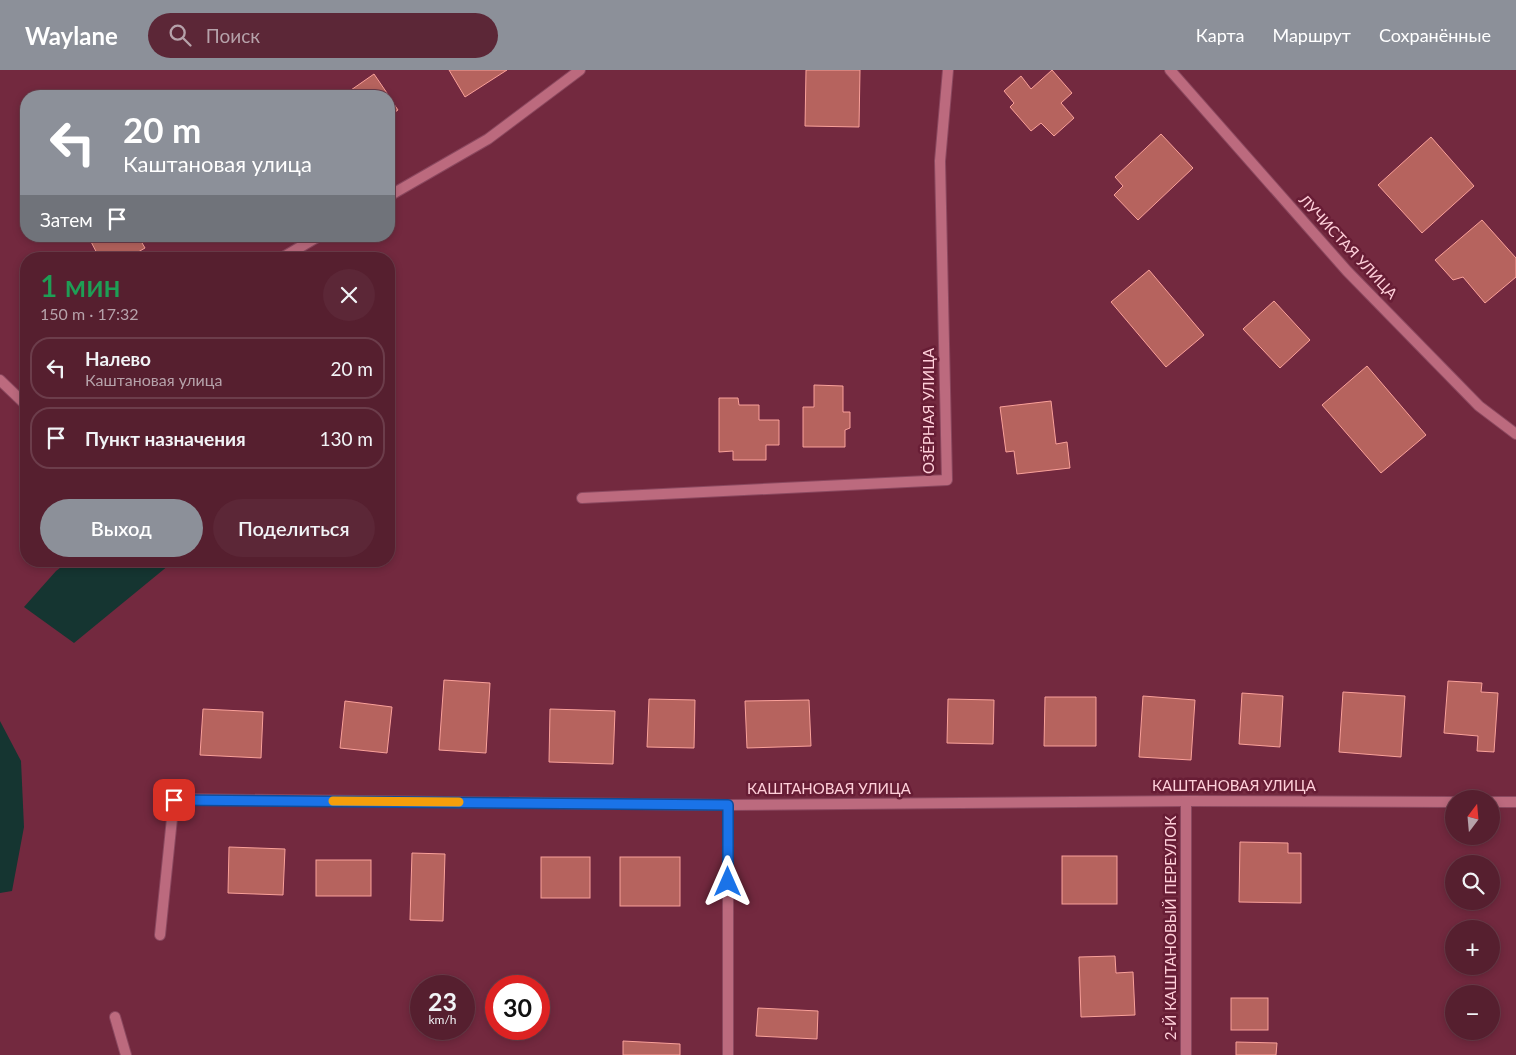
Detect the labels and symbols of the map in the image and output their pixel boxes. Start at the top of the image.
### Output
street label: ЛУЧИСТАЯ УЛИЦА [1295,190,1402,303]
street label: ОЗЁРНАЯ УЛИЦА [919,347,937,474]
street label: КАШТАНОВАЯ УЛИЦА [1152,776,1317,794]
pin [153,779,195,821]
street label: КАШТАНОВАЯ УЛИЦА [747,779,912,797]
north arrow [1445,790,1500,845]
street label: 2-Й КАШТАНОВЫЙ ПЕРЕУЛОК [1161,816,1179,1040]
position arrow [701,855,753,907]
speed limit sign: 30 [485,975,550,1040]

